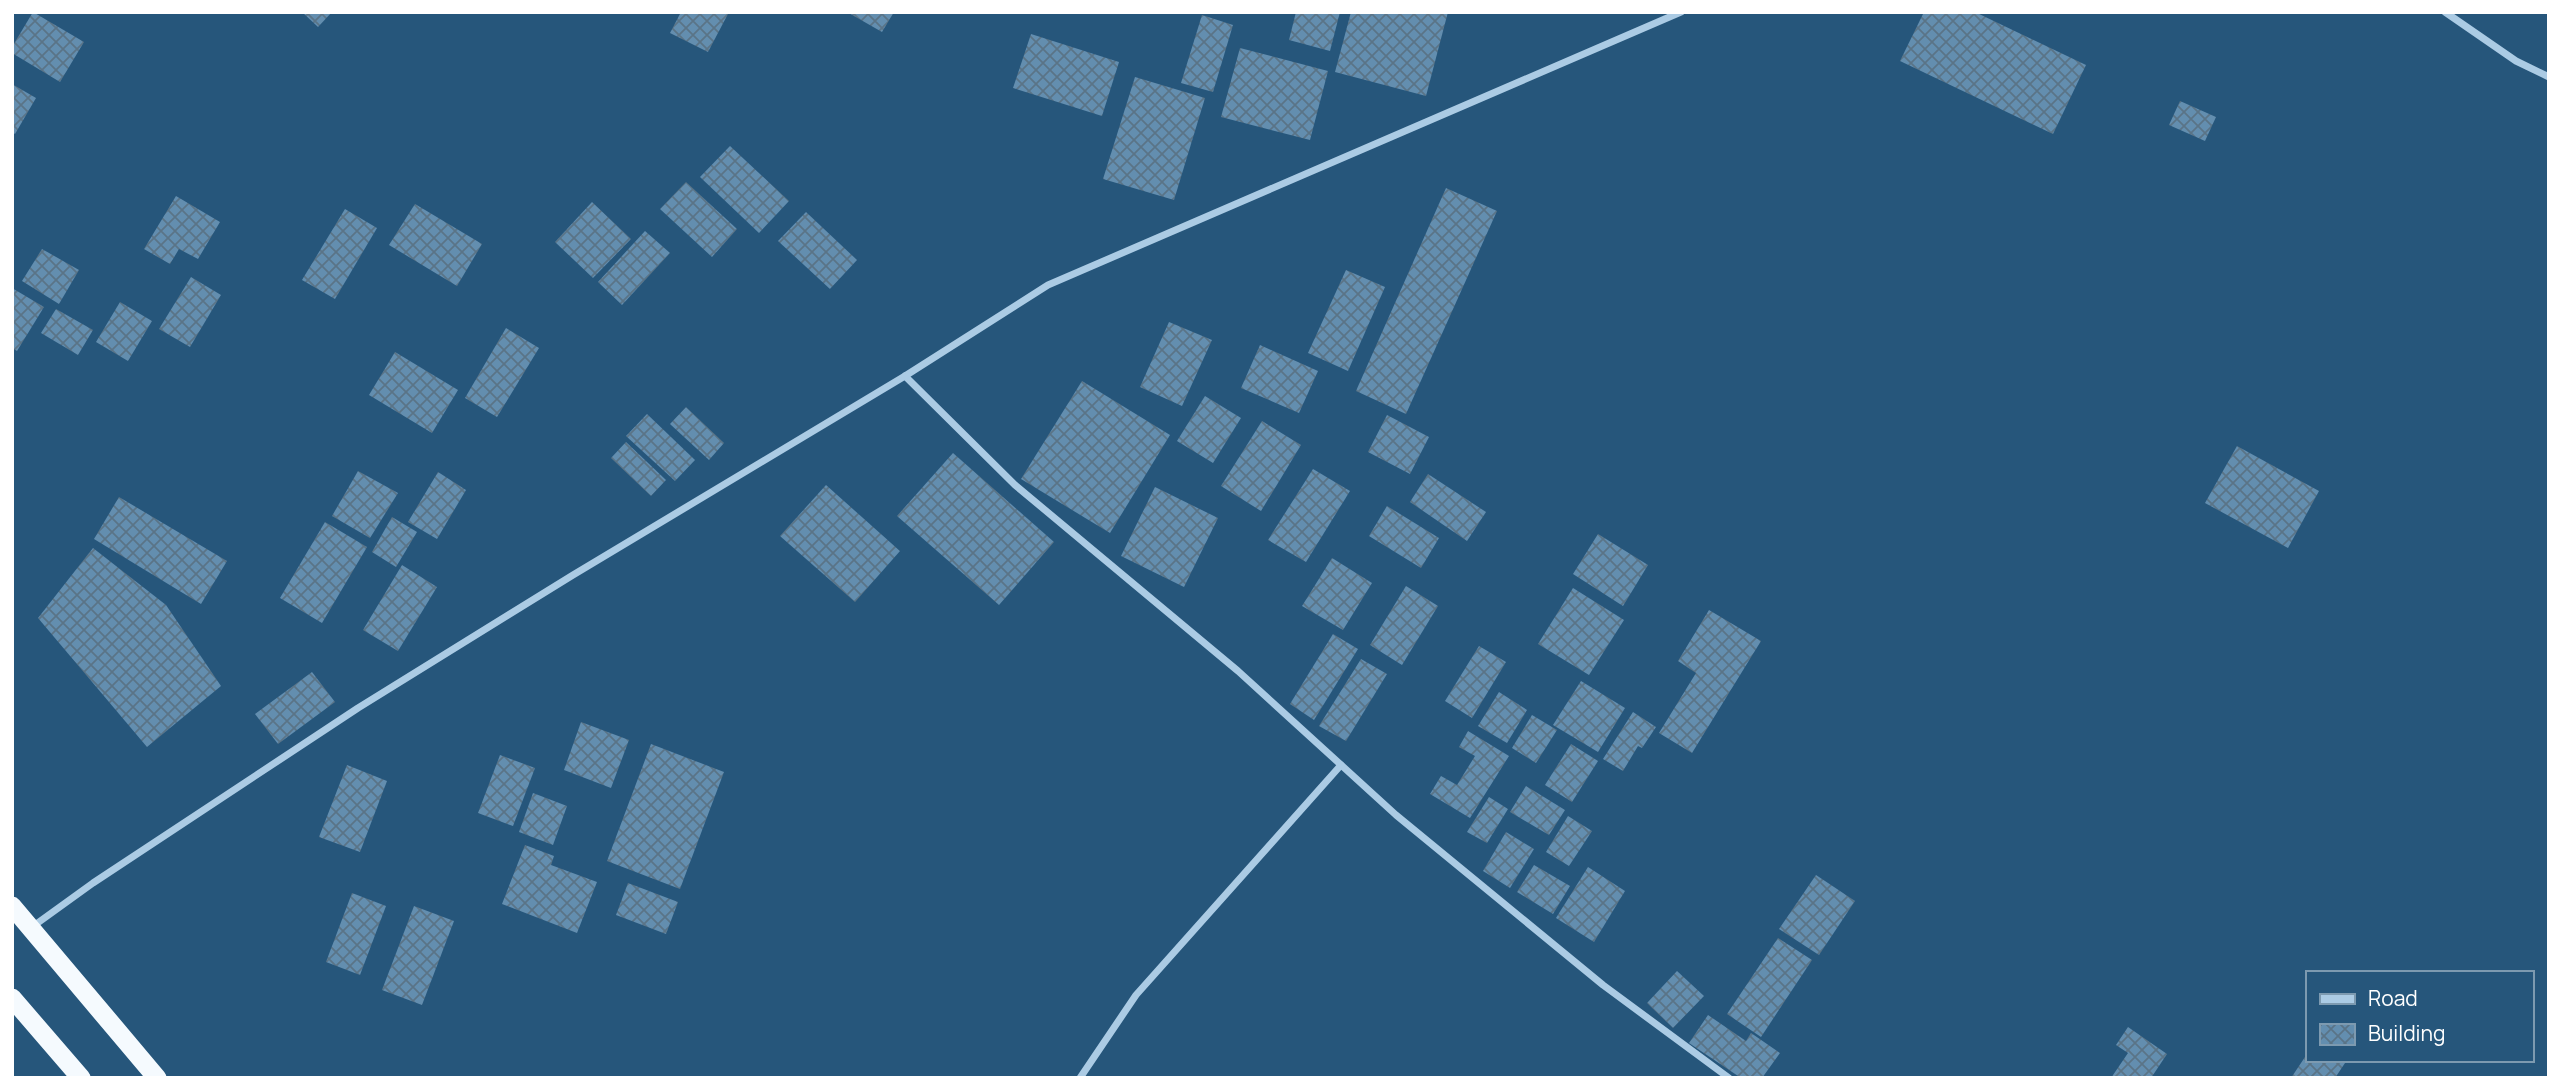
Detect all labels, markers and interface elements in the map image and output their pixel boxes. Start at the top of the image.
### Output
legend [2306,971,2533,1062]
text: Road [2368,984,2418,1012]
text: Building [2368,1019,2445,1047]

